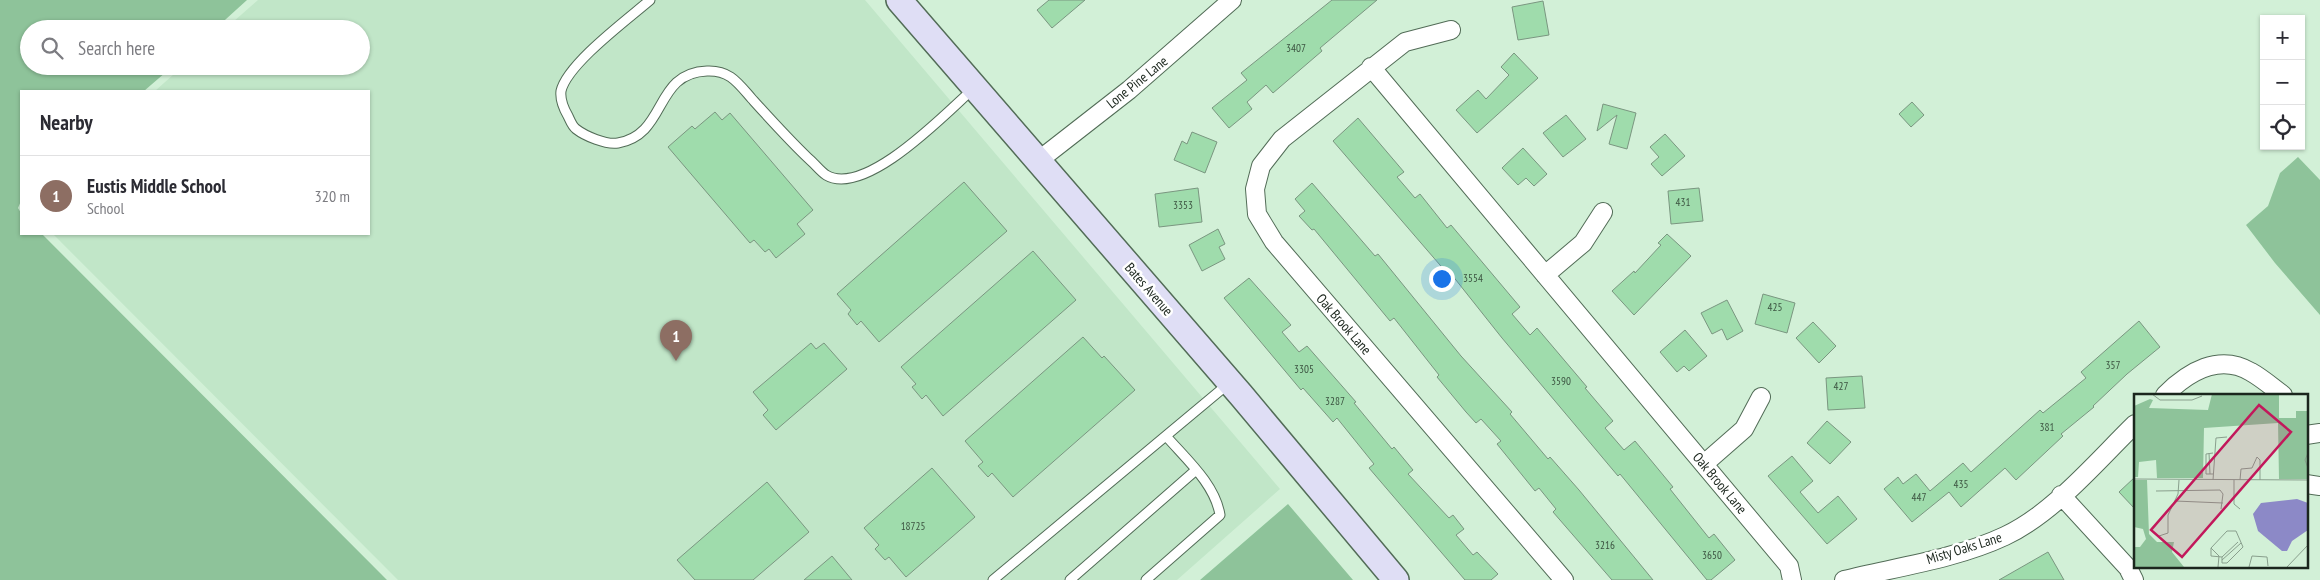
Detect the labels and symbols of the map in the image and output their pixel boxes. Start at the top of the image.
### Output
house number: 3407 [1286,41,1306,55]
street label: Lone Pine Lane [1103,52,1171,112]
house number: 431 [1676,195,1690,209]
house number: 3353 [1173,198,1193,212]
street label: Bates Avenue [1121,259,1177,319]
your location [1429,266,1455,292]
house number: 3554 [1463,271,1483,285]
street label: Oak Brook Lane [1313,290,1376,358]
house number: 425 [1768,300,1782,314]
pin: 1 [660,320,692,361]
house number: 357 [2106,358,2120,372]
house number: 3305 [1294,362,1314,376]
house number: 3590 [1551,374,1571,388]
house number: 427 [1834,379,1848,393]
house number: 3287 [1325,394,1345,408]
inset map [2134,394,2308,568]
house number: 381 [2040,420,2054,434]
street label: Oak Brook Lane [1689,448,1751,518]
house number: 435 [1954,477,1968,491]
house number: 447 [1912,490,1926,504]
house number: 18725 [901,519,925,533]
street label: Misty Oaks Lane [1924,528,2004,568]
house number: 3216 [1595,538,1615,552]
house number: 3650 [1702,548,1722,562]

